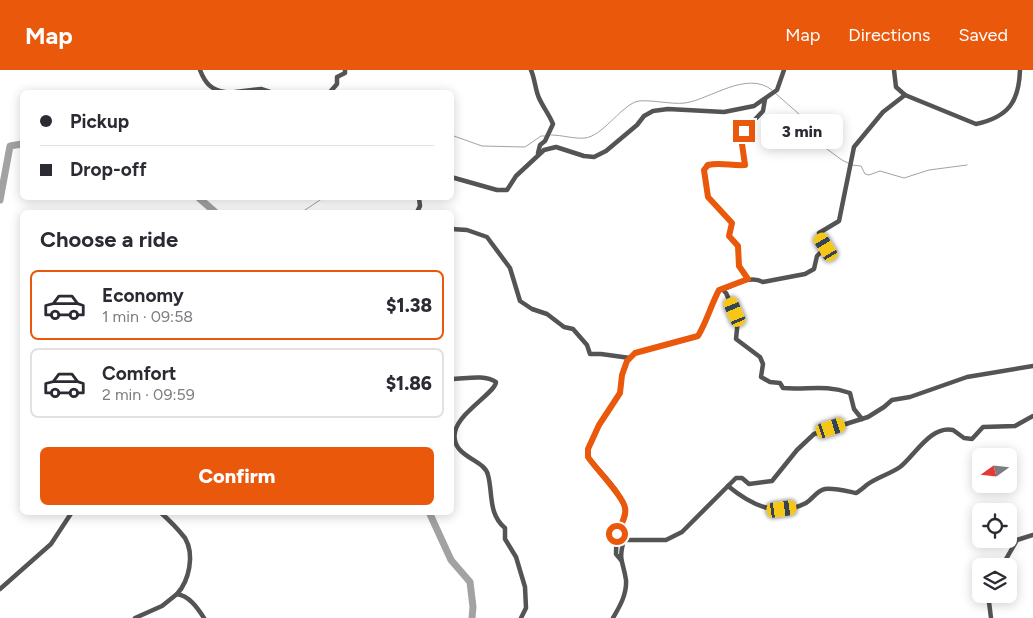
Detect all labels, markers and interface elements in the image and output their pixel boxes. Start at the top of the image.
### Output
text: Map [25,21,73,50]
text: Map [785,24,820,46]
text: Directions [848,24,930,46]
text: Saved [958,24,1008,46]
text: Pickup [70,110,129,133]
callout: 3 min [762,114,844,148]
route end [733,120,755,142]
text: 3 min [782,122,822,141]
text: Drop-off [70,158,147,181]
text: Choose a ride [40,226,178,253]
car [811,230,840,264]
icon: car [42,283,87,328]
text: Economy [102,284,184,307]
text: $1.38 [386,294,432,317]
car [722,295,747,329]
text: 1 min · 09:58 [102,307,193,326]
icon: car [42,361,87,406]
text: Comfort [102,362,177,385]
text: $1.86 [386,372,432,395]
text: 2 min · 09:59 [102,385,195,404]
car [814,416,847,440]
button: Confirm [40,447,434,505]
north arrow [972,448,1018,492]
map controls [972,448,1017,603]
car [766,499,797,519]
button: locate [972,503,1017,548]
route start [606,523,628,545]
button: layers [972,558,1017,603]

